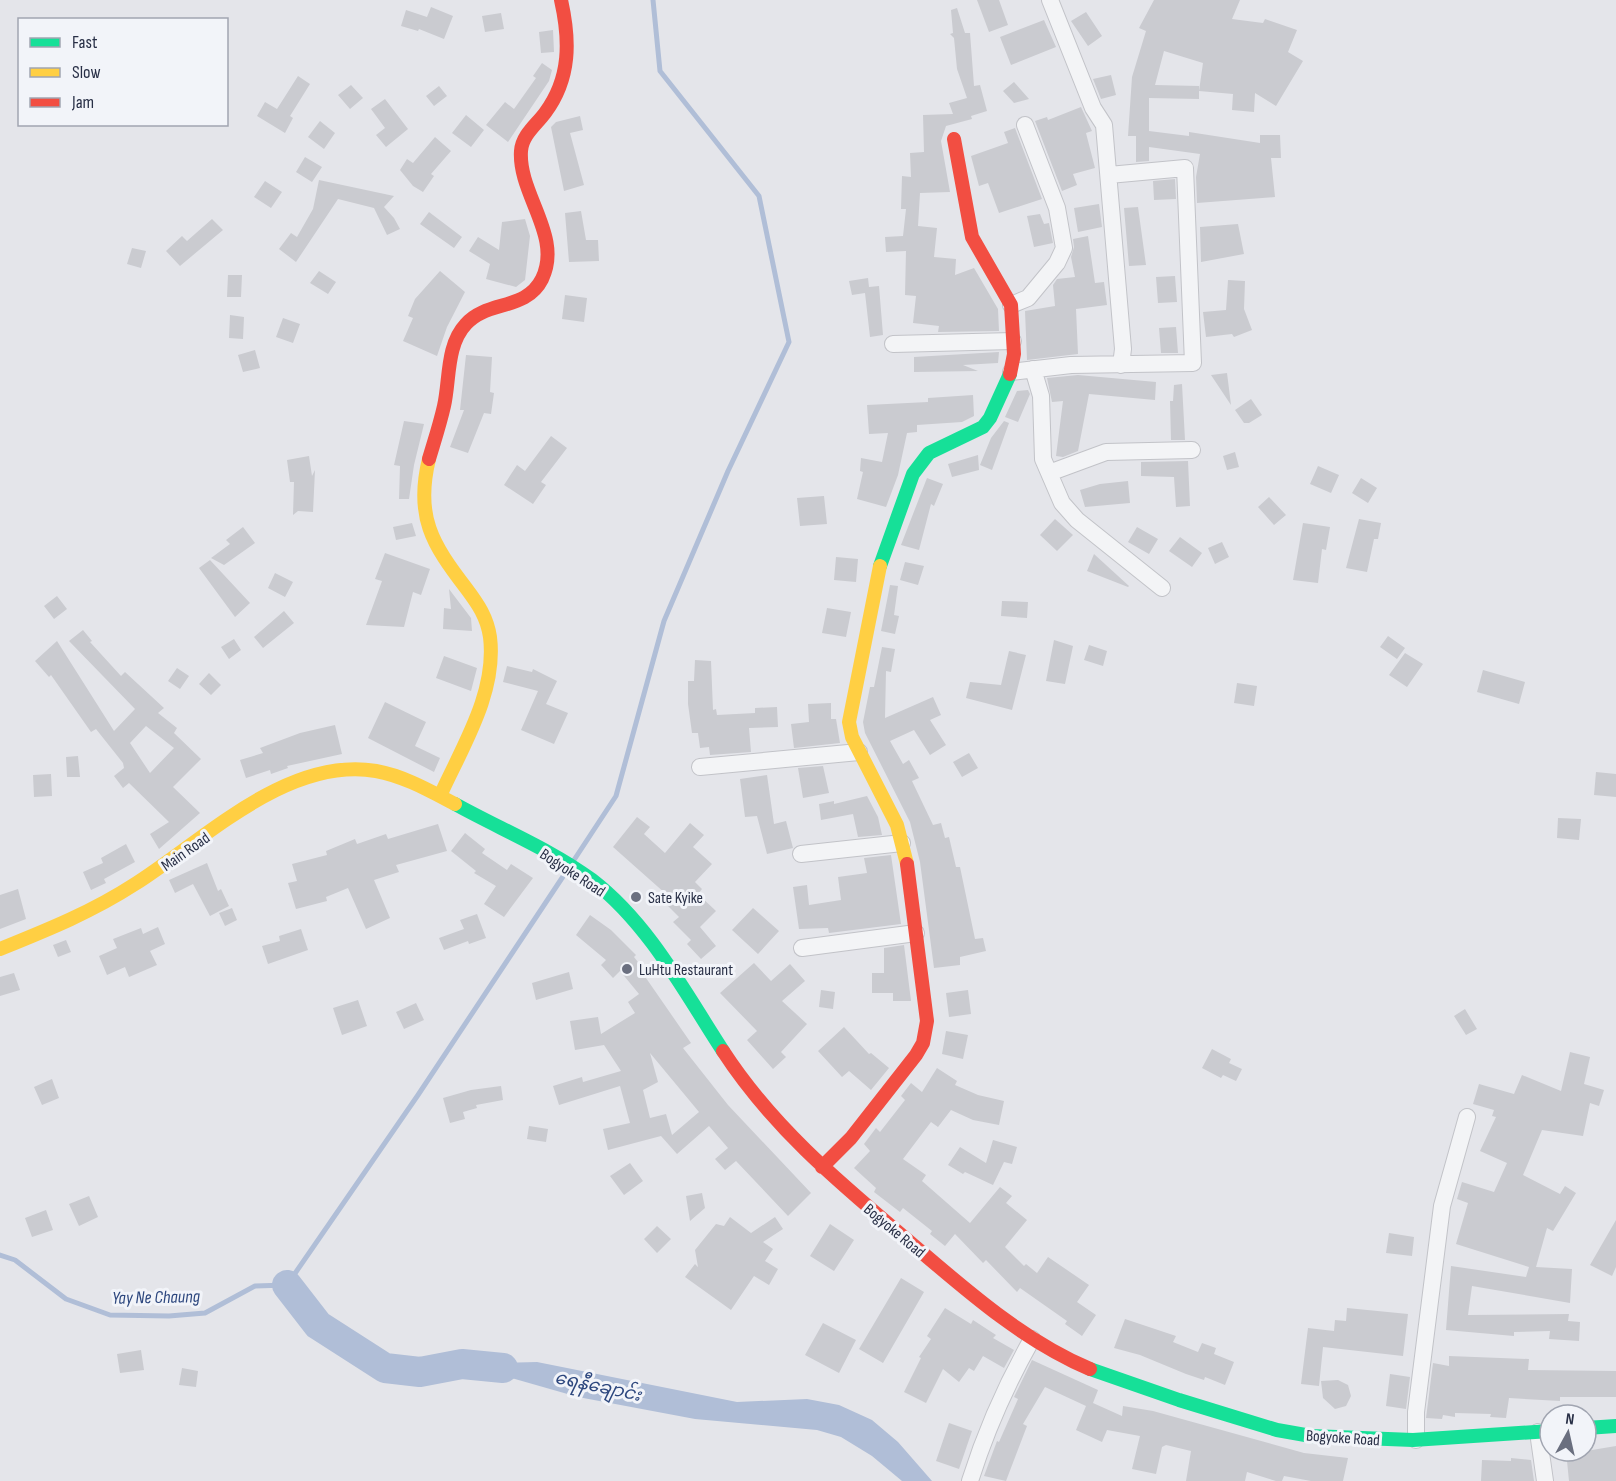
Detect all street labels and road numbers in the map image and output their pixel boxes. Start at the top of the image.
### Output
street label: Main Road [158,829,214,876]
street label: Bogyoke Road [536,845,608,901]
street label: Bogyoke Road [860,1200,928,1262]
street label: Bogyoke Road [1305,1426,1380,1451]

